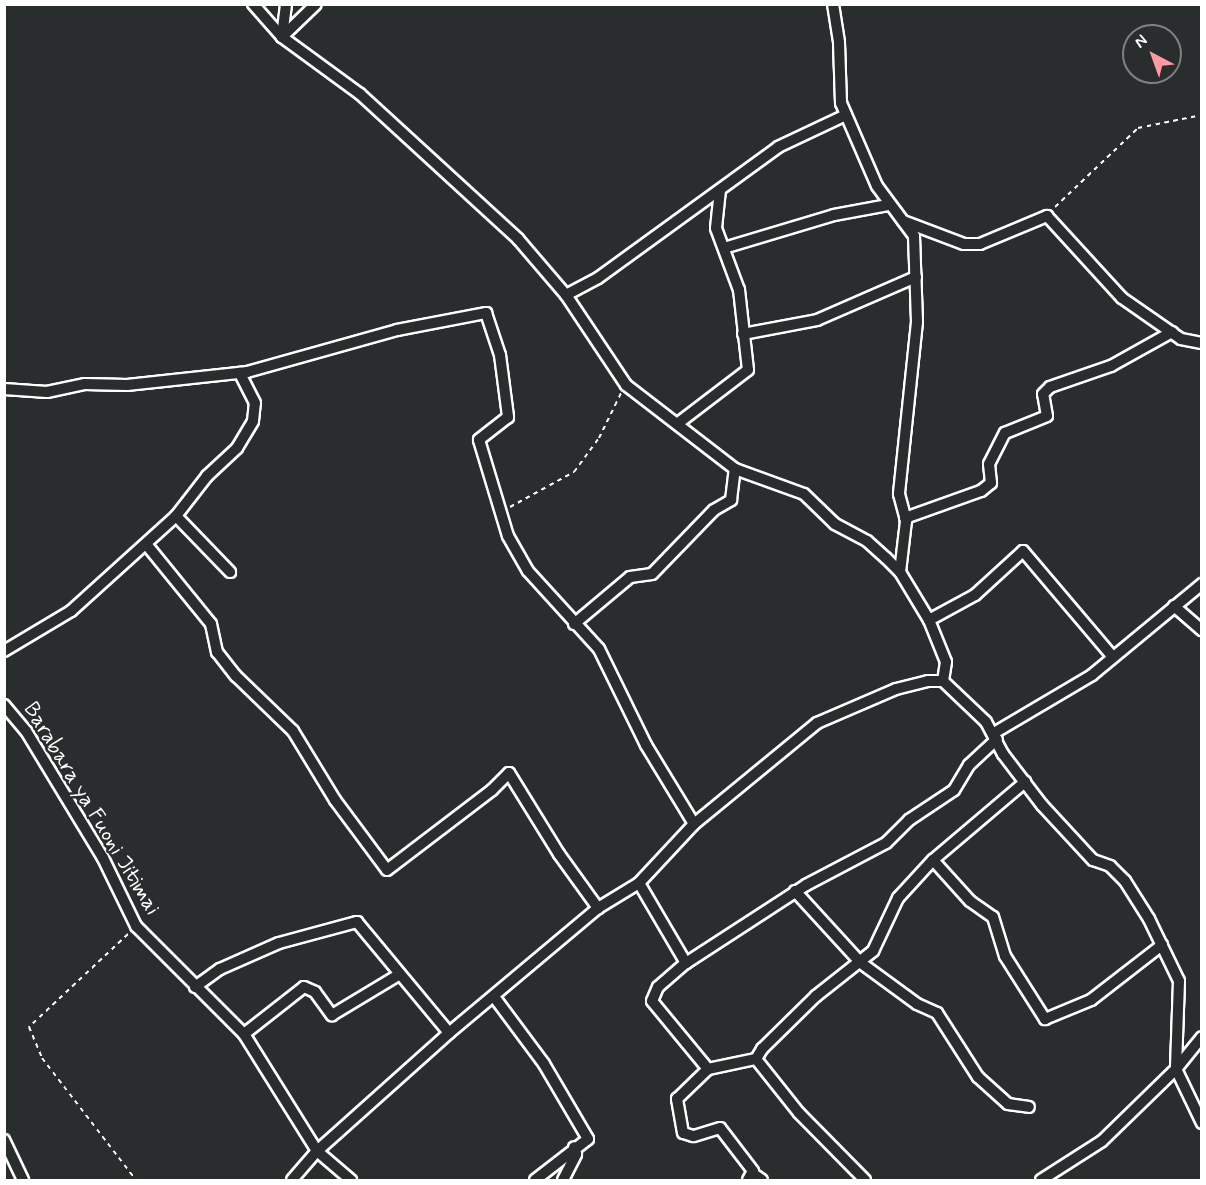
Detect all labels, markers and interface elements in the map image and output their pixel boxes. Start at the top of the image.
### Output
north arrow [1122,24,1182,84]
text: N [1130,30,1152,53]
street label: Barabara ya Fuoni Jitimai [17,698,165,920]

